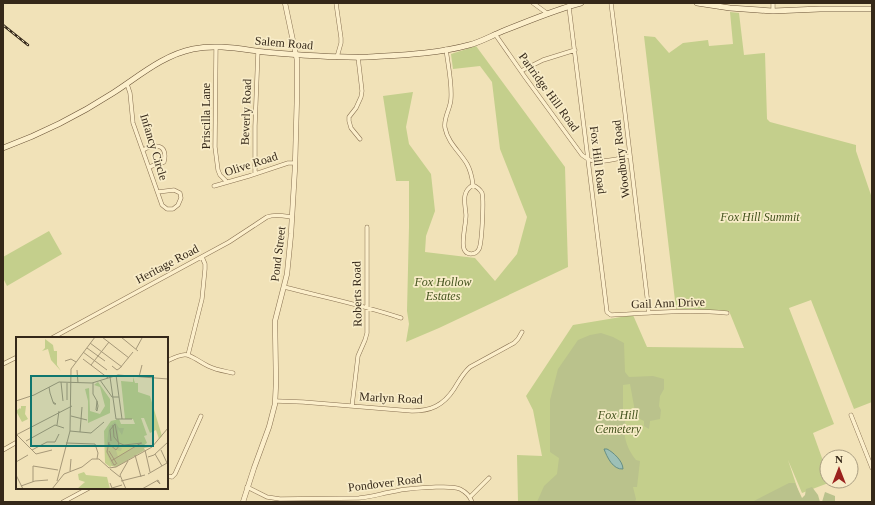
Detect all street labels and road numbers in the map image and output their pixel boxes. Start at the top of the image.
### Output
street label: Salem Road [254,33,314,53]
street label: Partridge Hill Road [516,50,582,134]
street label: Beverly Road [238,79,254,145]
street label: Priscilla Lane [199,83,213,149]
street label: Infancy Circle [137,112,171,182]
street label: Woodbury Road [609,119,633,199]
street label: Fox Hill Road [587,125,609,195]
street label: Olive Road [223,149,279,179]
street label: Pond Street [268,225,288,282]
street label: Heritage Road [133,241,201,287]
street label: Roberts Road [349,261,365,327]
street label: Gail Ann Drive [631,295,705,311]
street label: Marlyn Road [359,389,423,407]
street label: Pondover Road [347,472,423,494]

